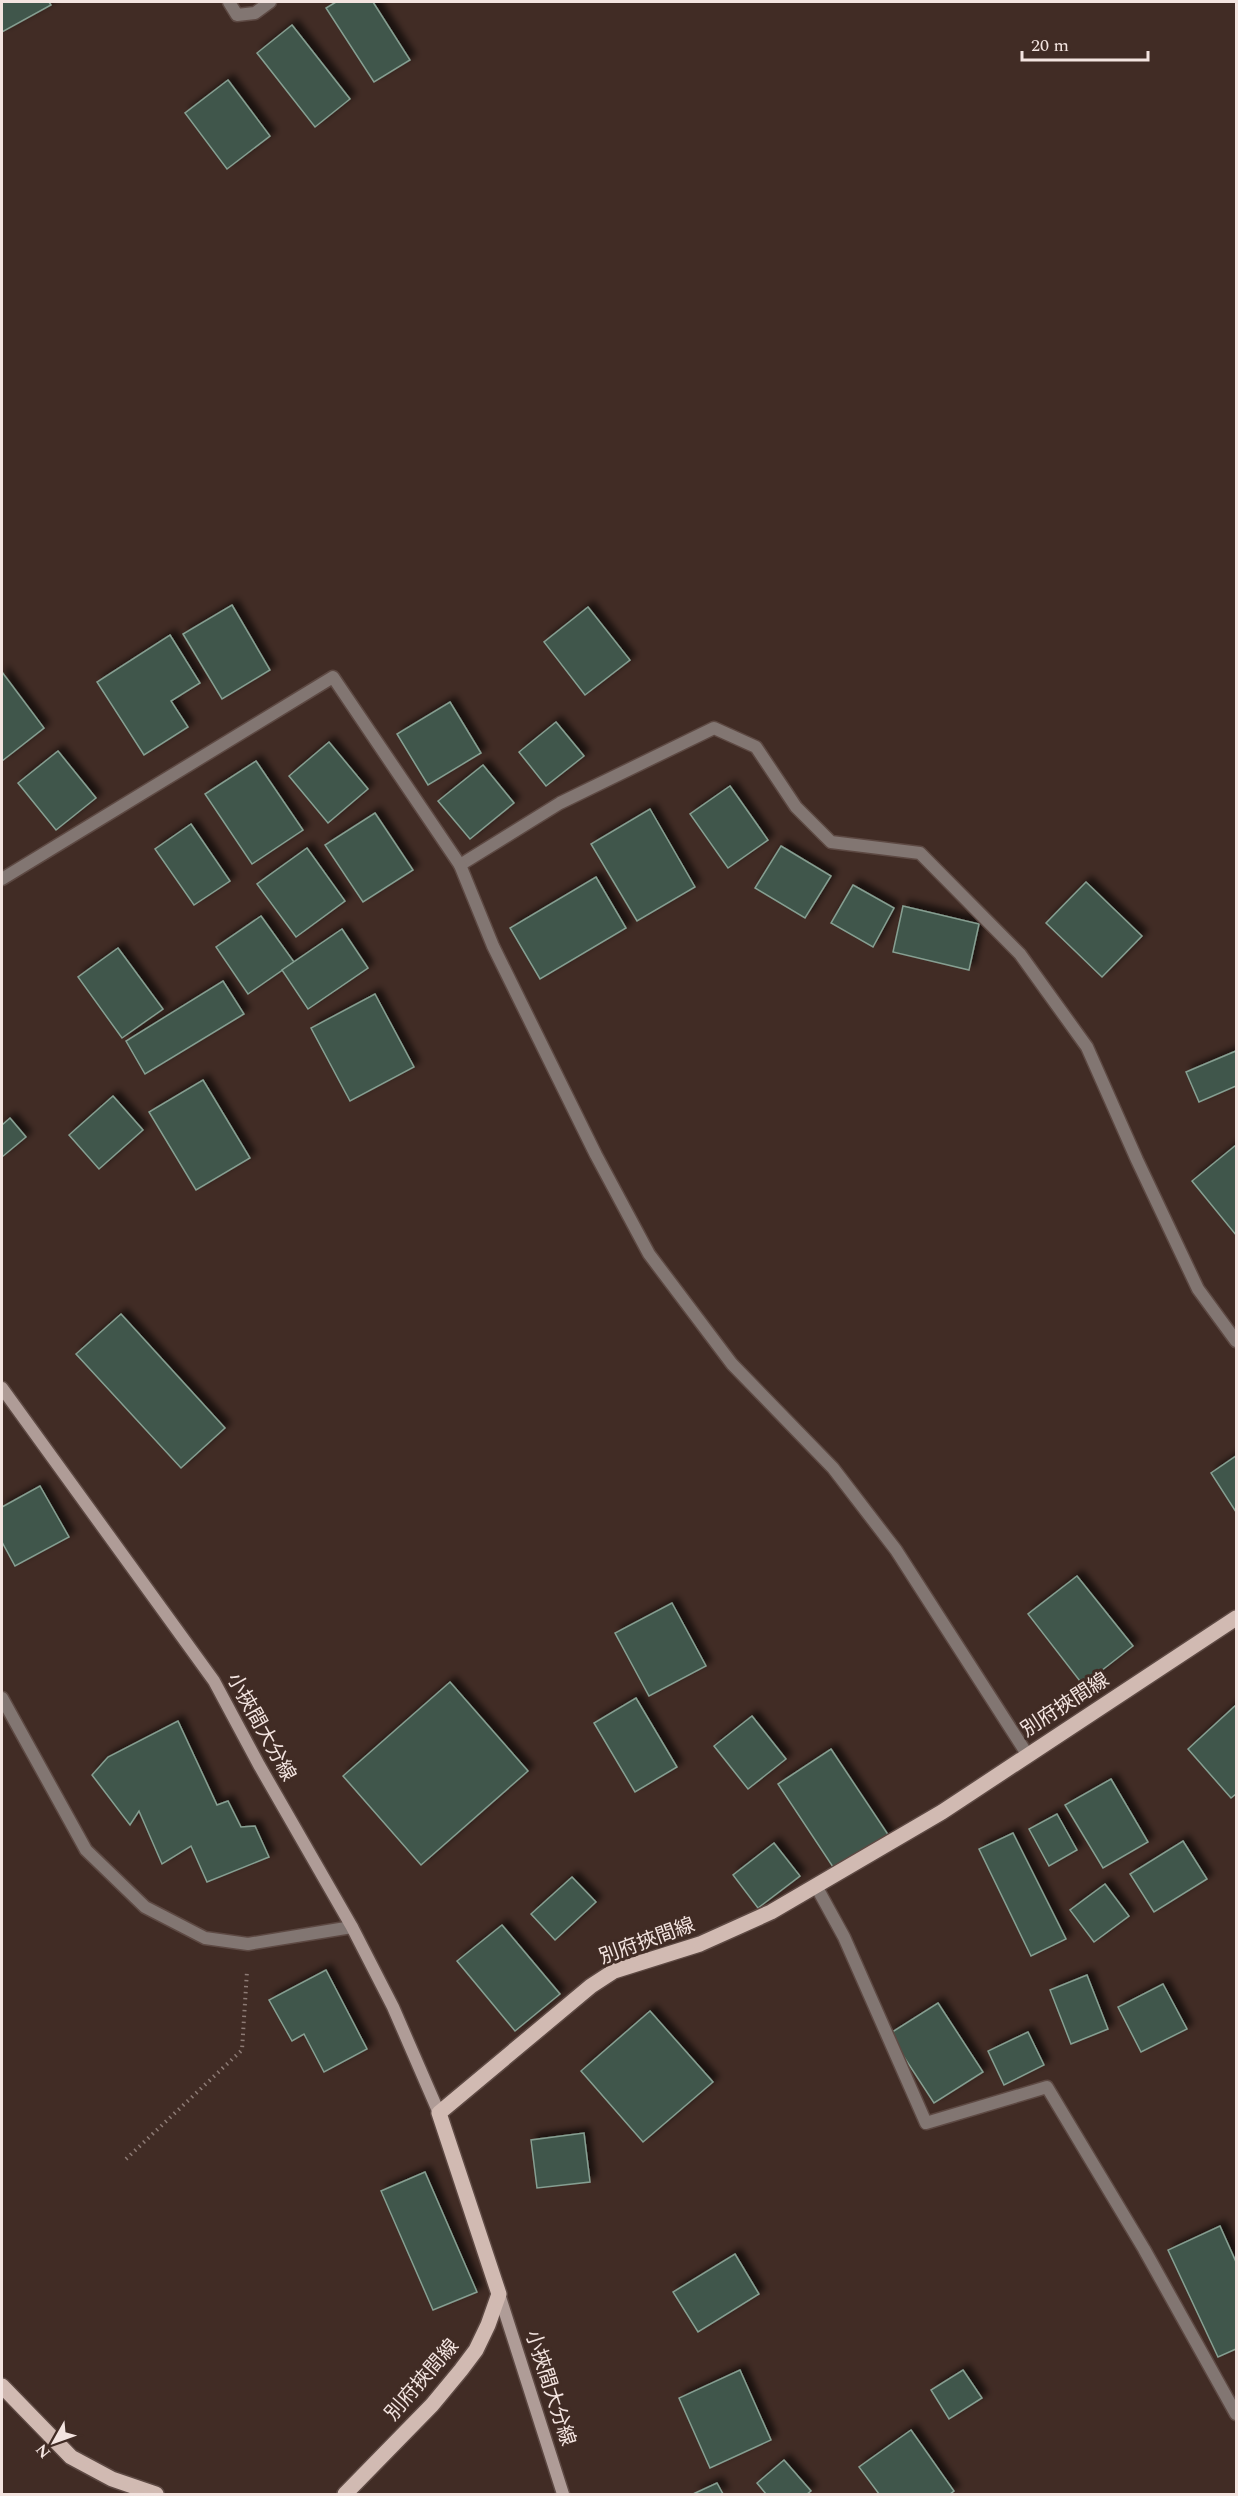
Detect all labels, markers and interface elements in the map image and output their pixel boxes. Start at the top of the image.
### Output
scale bar [1022,24,1148,62]
text: 20 m [1031,32,1069,59]
street label: 別府挾間線 [1015,1665,1115,1745]
street label: 小挾間大分線 [219,1667,303,1787]
street label: 別府挾間線 [595,1910,699,1972]
street label: 小挾間大分線 [517,2326,583,2450]
street label: 別府挾間線 [378,2332,466,2428]
north arrow [24,2412,84,2472]
text: N [30,2438,57,2464]

